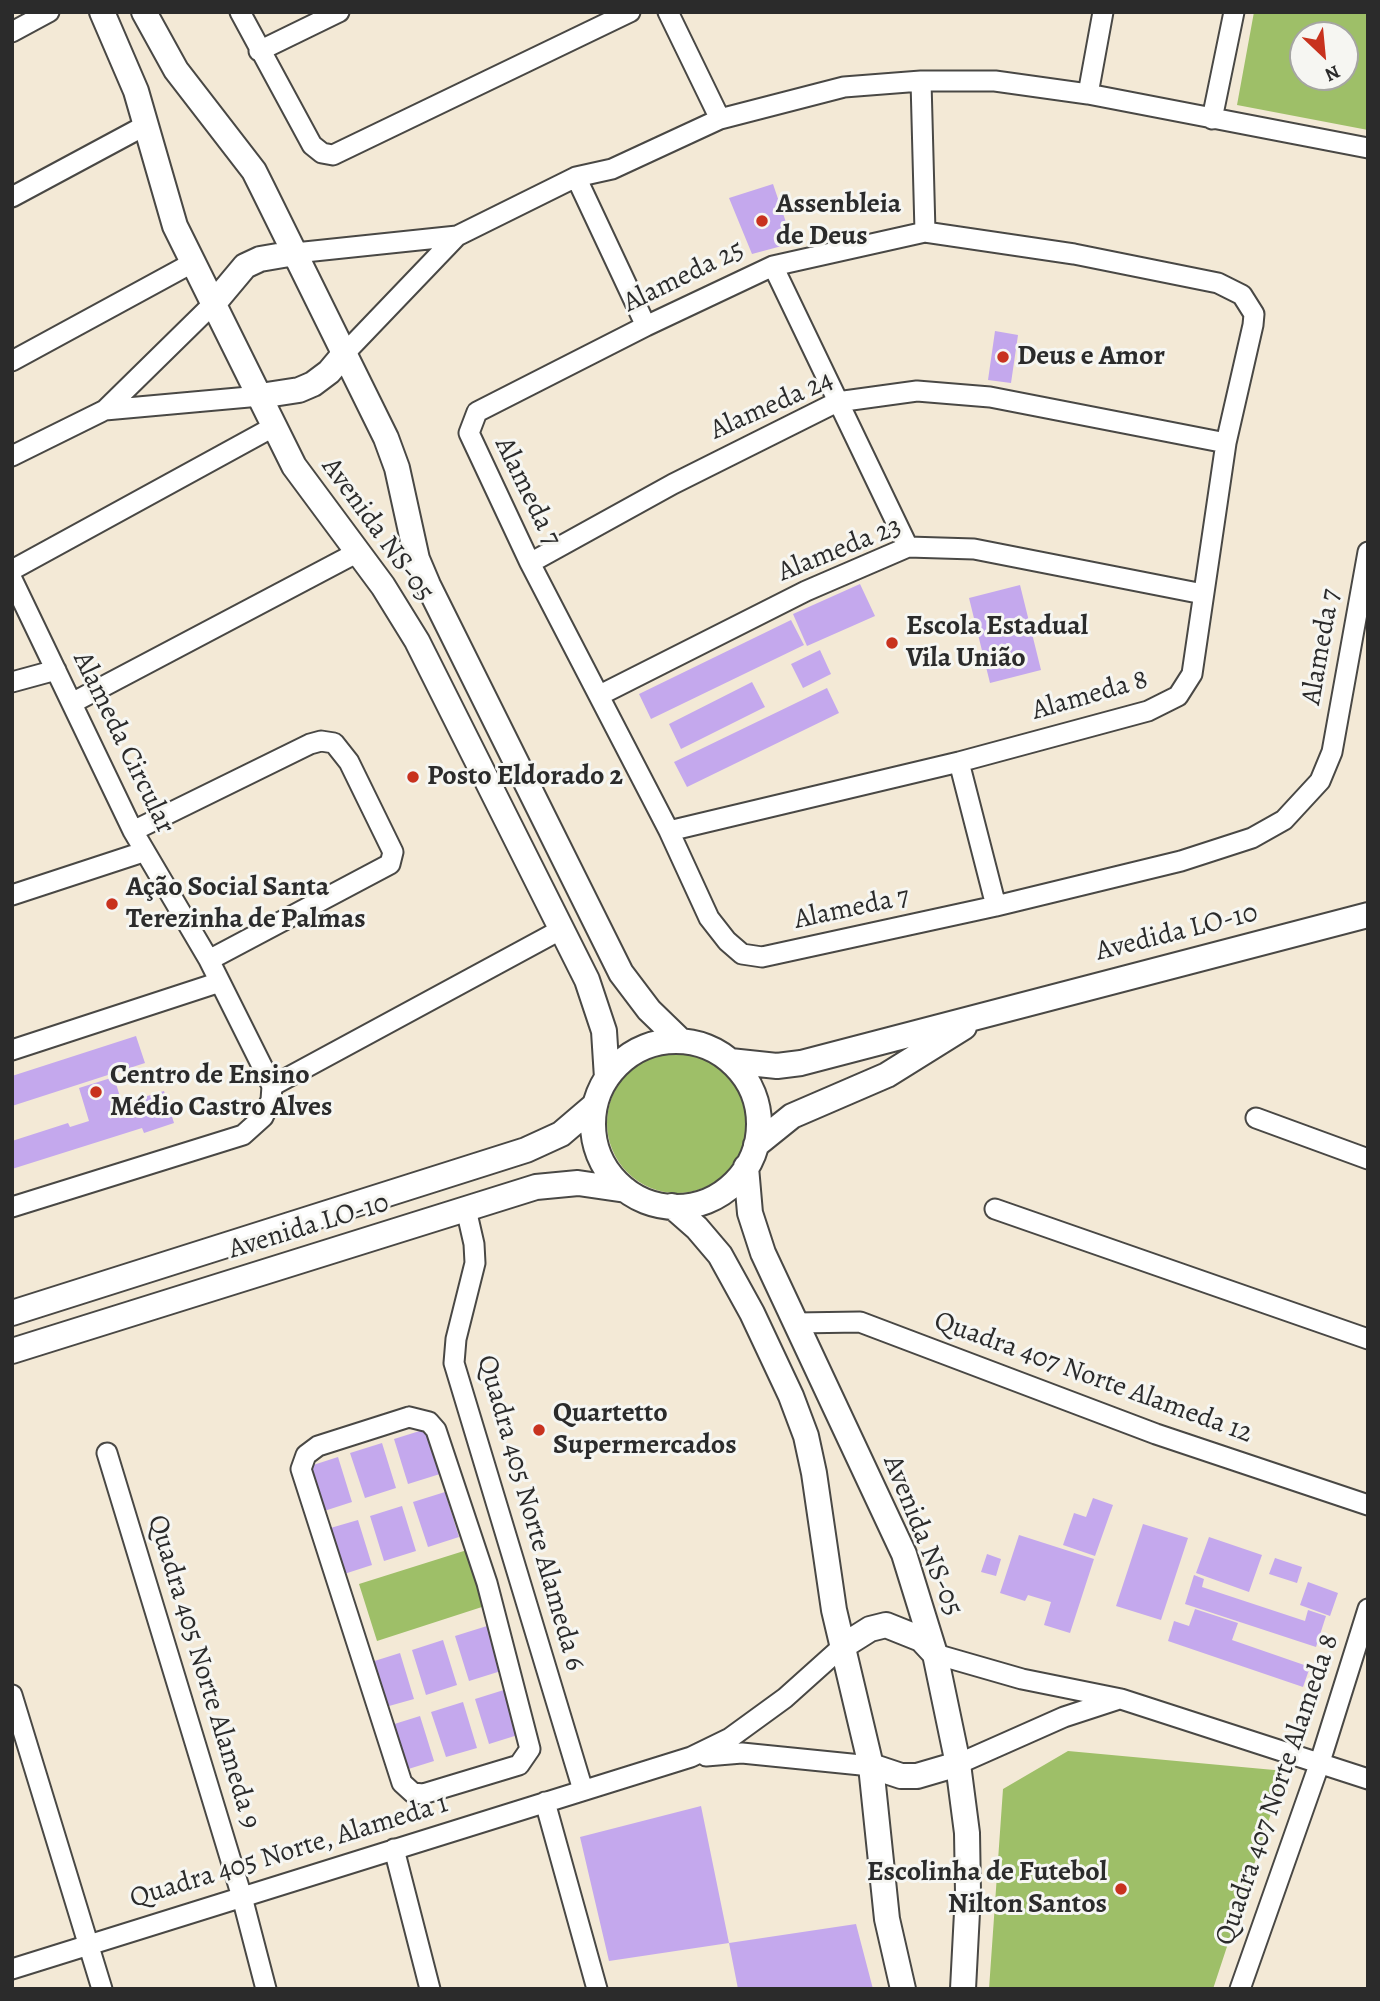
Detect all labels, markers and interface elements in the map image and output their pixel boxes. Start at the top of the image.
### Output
north arrow [1289,21,1359,91]
text: N [1320,58,1344,88]
place label: Assenbleia de Deus [776,188,901,254]
marker: Assenbleia de Deus [754,213,770,229]
street label: Alameda 25 [618,233,750,321]
place label: Deus e Amor [1017,340,1165,374]
marker: Deus e Amor [995,349,1011,365]
street label: Alameda 24 [705,364,839,448]
street label: Alameda 7 [486,432,568,552]
street label: Avenida NS-05 [314,451,440,609]
street label: Alameda 23 [773,510,907,590]
street label: Alameda 7 [1295,587,1349,707]
place label: Escola Estadual Vila União [906,610,1088,676]
marker: Escola Estadual Vila União [884,635,900,651]
street label: Alameda Circular [64,647,182,839]
street label: Alameda 8 [1028,663,1152,729]
place label: Posto Eldorado 2 [427,760,623,794]
marker: Posto Eldorado 2 [405,769,421,785]
place label: Ação Social Santa Terezinha de Palmas [126,871,366,937]
street label: Alameda 7 [791,880,913,938]
marker: Ação Social Santa Terezinha de Palmas [104,896,120,912]
street label: Avedida LO-10 [1093,897,1261,969]
place label: Centro de Ensino Médio Castro Alves [110,1059,332,1125]
marker: Centro de Ensino Médio Castro Alves [88,1084,104,1100]
street label: Avenida LO-10 [225,1187,393,1267]
street label: Quadra 407 Norte Alameda 12 [929,1305,1257,1451]
street label: Quadra 405 Norte Alameda 6 [469,1351,591,1675]
place label: Quartetto Supermercados [553,1397,737,1463]
marker: Quartetto Supermercados [531,1422,547,1438]
street label: Avenida NS-05 [875,1451,969,1621]
street label: Quadra 405 Norte Alameda 9 [139,1511,267,1833]
street label: Quadra 407 Norte Alameda 8 [1209,1630,1347,1950]
street label: Quadra 405 Norte, Alameda 1 [126,1788,452,1916]
place label: Escolinha de Futebol Nilton Santos [867,1856,1107,1922]
marker: Escolinha de Futebol Nilton Santos [1113,1881,1129,1897]

